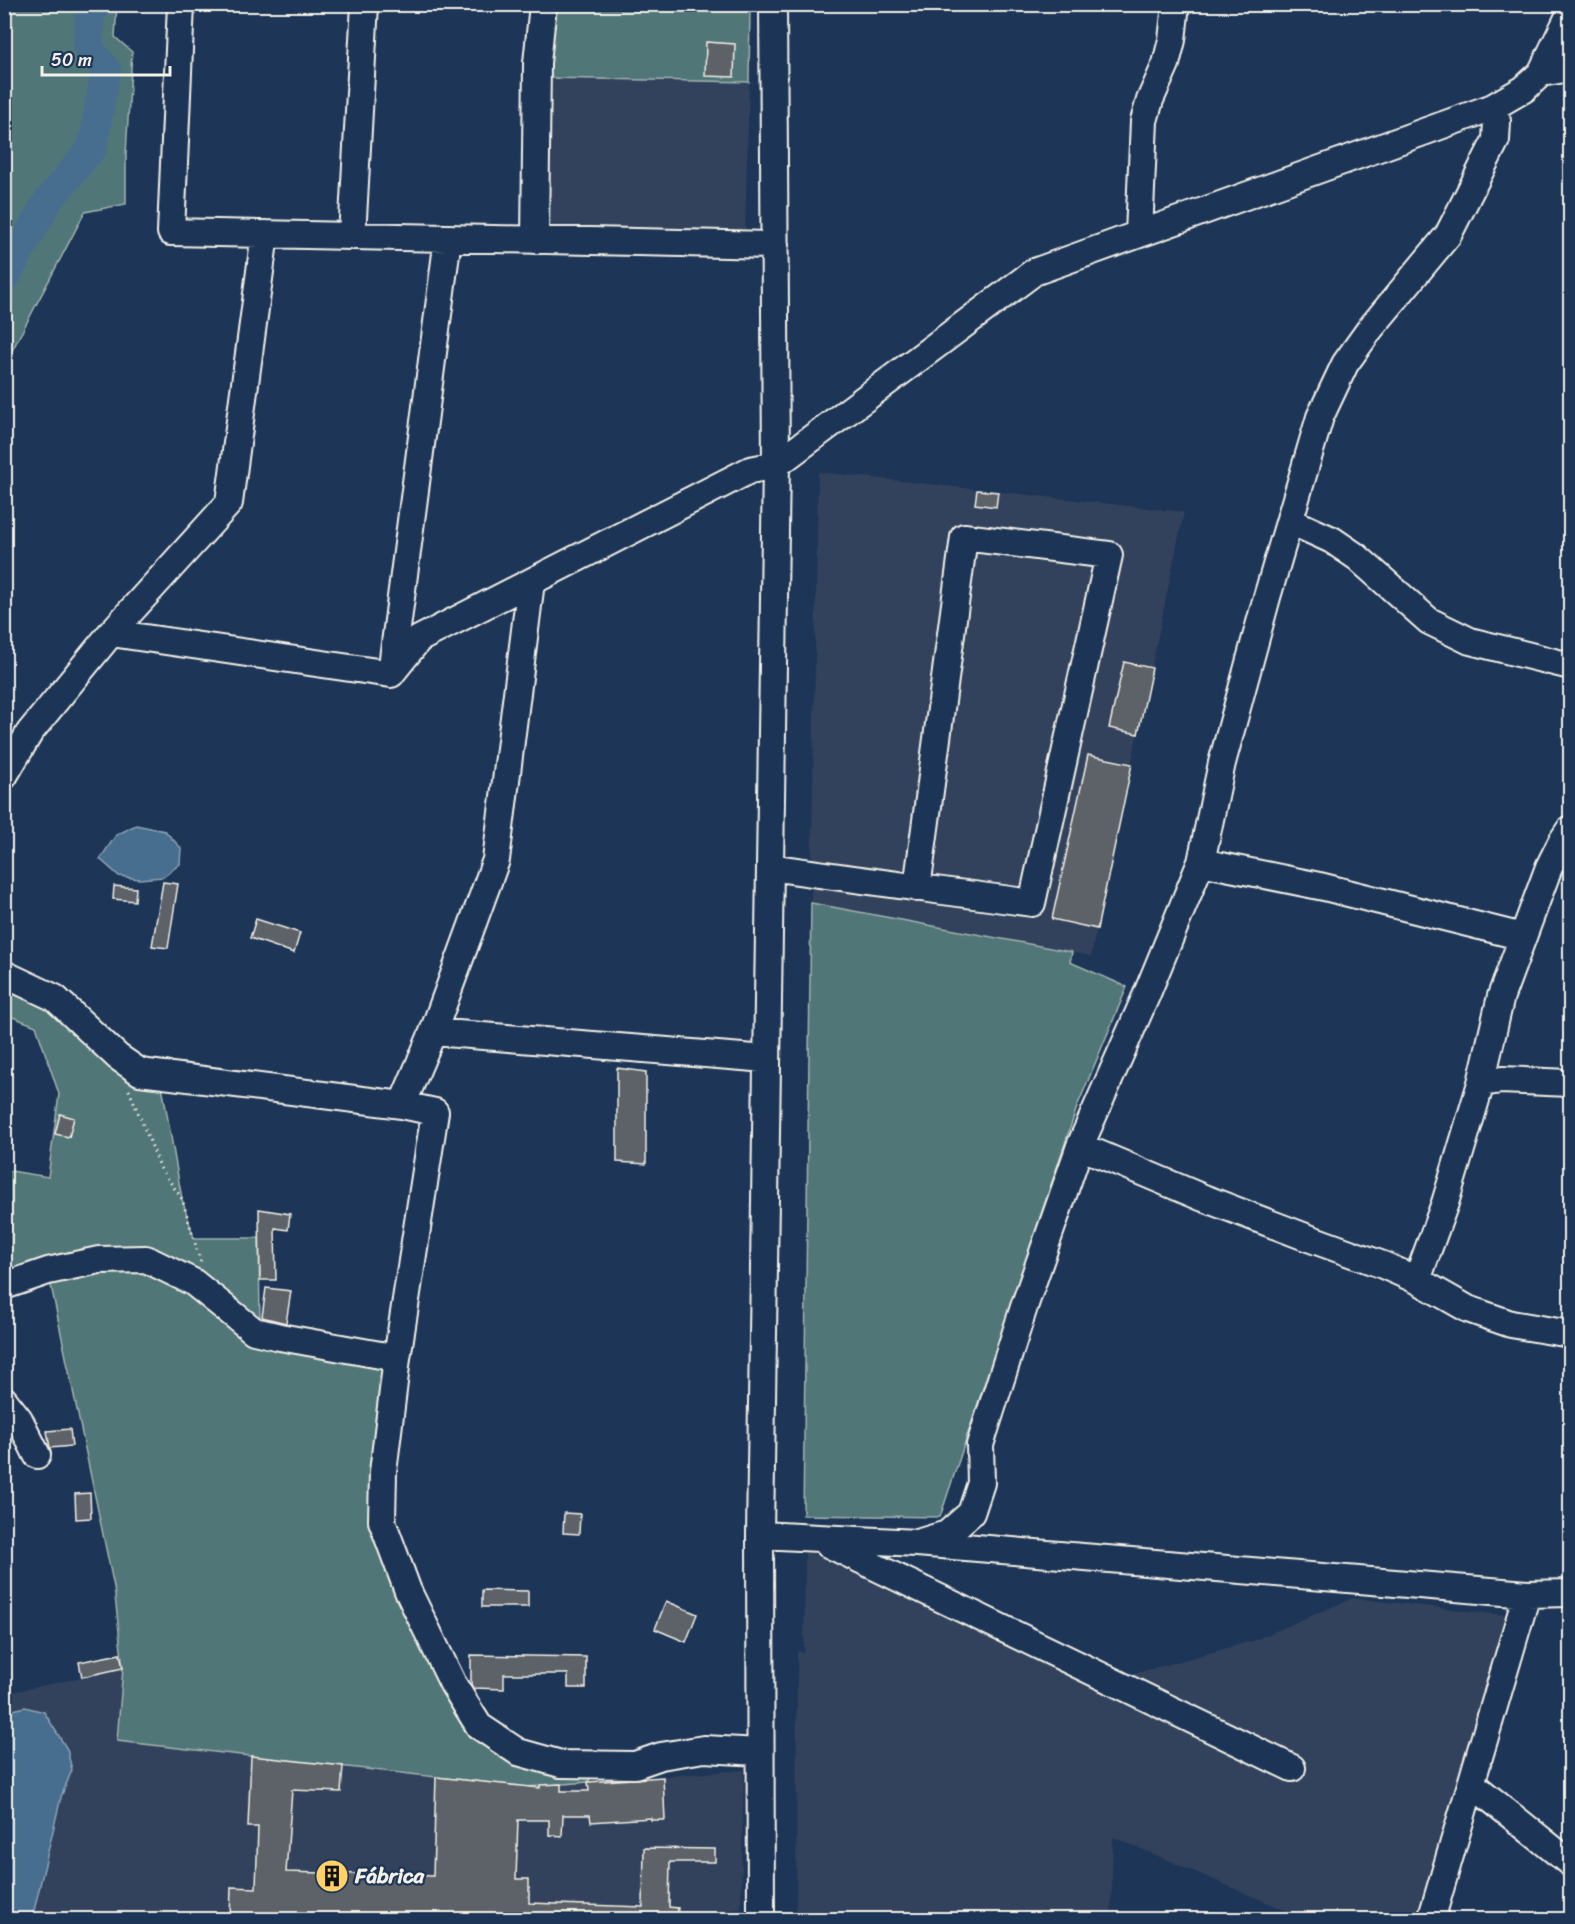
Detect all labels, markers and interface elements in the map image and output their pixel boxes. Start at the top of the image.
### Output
scale bar [42,39,170,77]
text: 50 m [51,44,92,76]
place label: Fábrica [354,1857,425,1895]
building icon: Fábrica [314,1858,350,1894]

